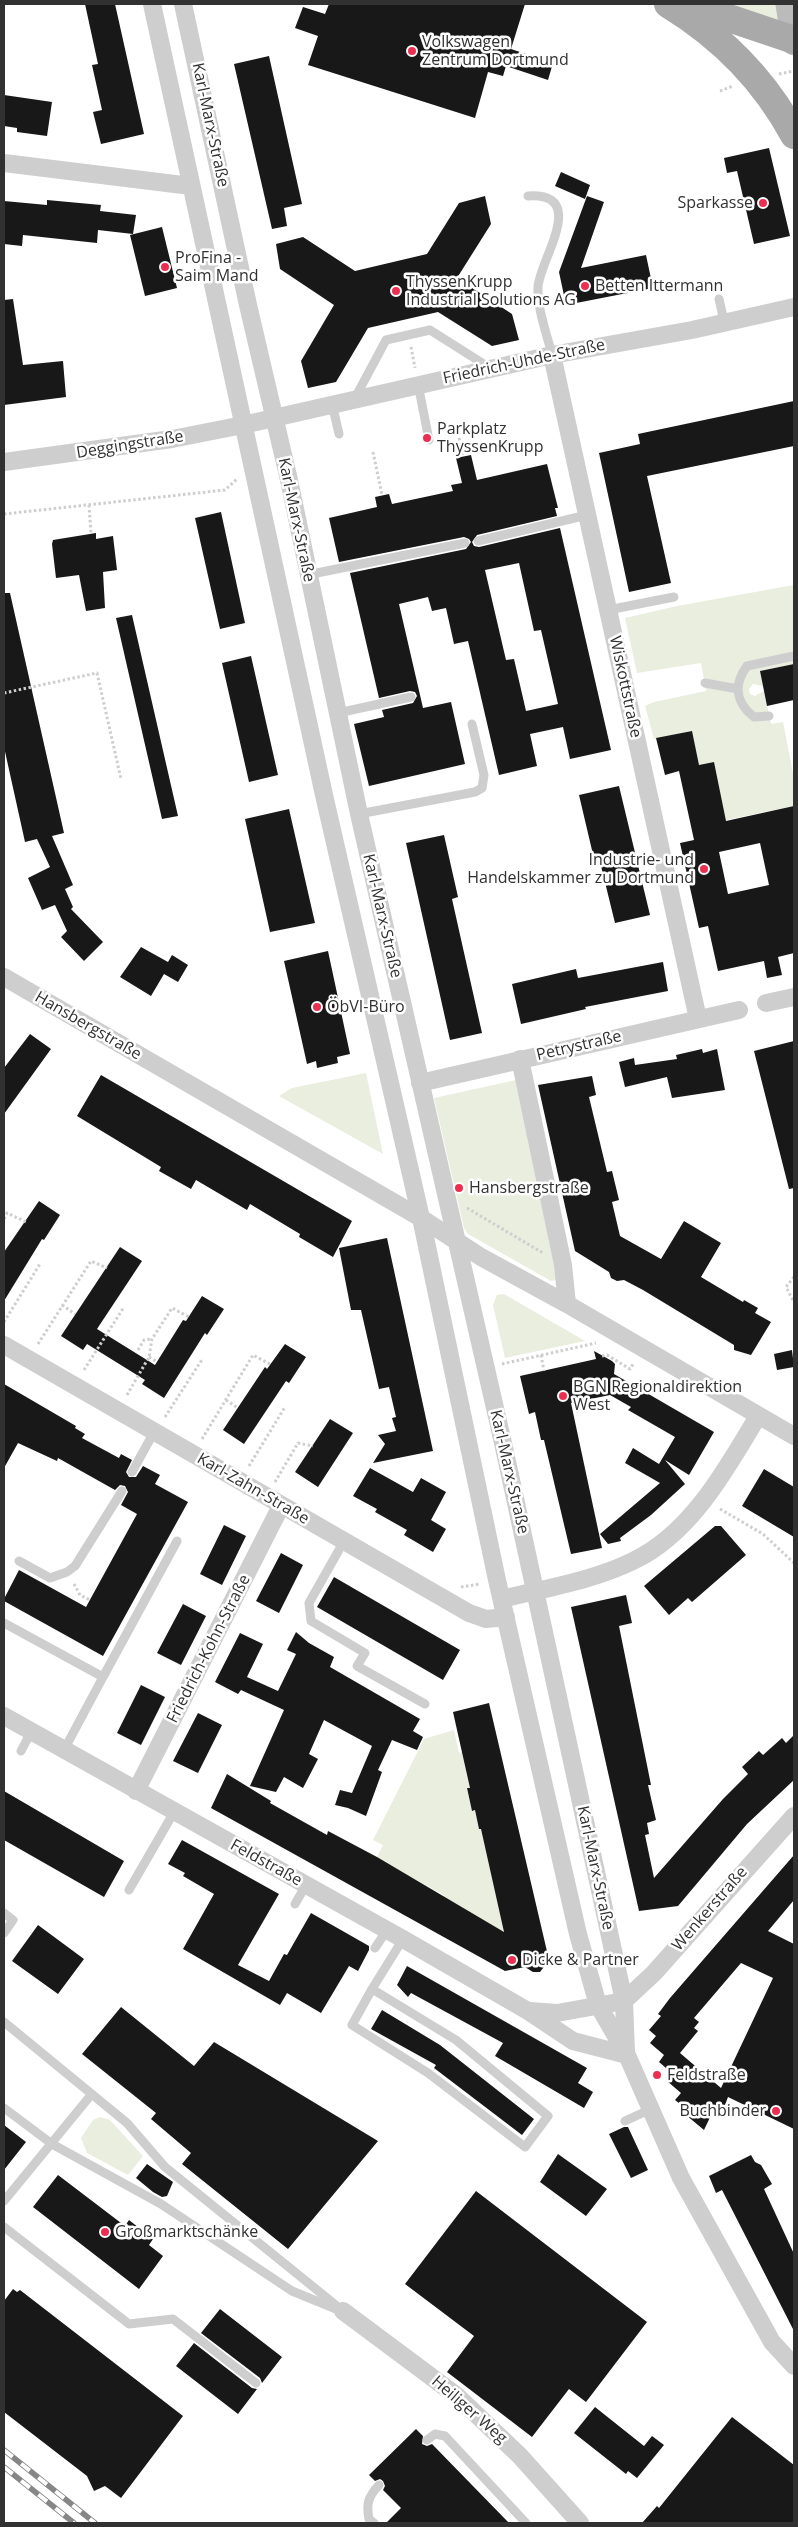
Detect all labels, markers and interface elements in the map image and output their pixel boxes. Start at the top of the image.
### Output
place label: Volkswagen Zentrum Dortmund [422,32,569,70]
marker: Volkswagen Zentrum Dortmund [406,45,418,57]
street label: Karl-Marx-Straße [187,61,233,189]
place label: Sparkasse [677,193,753,213]
marker: Sparkasse [757,197,769,209]
place label: ProFina - Saim Mand [175,248,259,286]
marker: ProFina - Saim Mand [159,261,171,273]
place label: ThyssenKrupp Industrial Solutions AG [406,272,576,310]
place label: Betten Ittermann [595,276,723,296]
marker: Betten Ittermann [579,280,591,292]
marker: ThyssenKrupp Industrial Solutions AG [390,285,402,297]
street label: Friedrich-Uhde-Straße [441,335,607,389]
place label: Parkplatz ThyssenKrupp [437,419,543,457]
street label: Deggingstraße [75,427,185,463]
marker: Parkplatz ThyssenKrupp [421,432,433,444]
street label: Karl-Marx-Straße [273,456,319,584]
street label: Wiskottstraße [605,634,645,740]
place label: Industrie- und Handelskammer zu Dortmund [467,850,694,888]
street label: Karl-Marx-Straße [358,852,406,980]
marker: Industrie- und Handelskammer zu Dortmund [698,863,710,875]
street label: Hansbergstraße [31,988,145,1064]
place label: ÖbVI-Büro [327,997,405,1017]
marker: ÖbVI-Büro [311,1001,323,1013]
street label: Petrystraße [535,1027,623,1065]
place label: Hansbergstraße [469,1178,589,1198]
marker: Hansbergstraße [453,1182,465,1194]
place label: BGN Regionaldirektion West [573,1377,742,1415]
marker: BGN Regionaldirektion West [557,1390,569,1402]
street label: Karl-Marx-Straße [485,1408,533,1536]
street label: Karl-Zahn-Straße [194,1449,312,1529]
street label: Friedrich-Kohn-Straße [163,1572,255,1726]
street label: Karl-Marx-Straße [572,1804,618,1932]
street label: Feldstraße [227,1836,305,1890]
street label: Wenkerstraße [668,1863,752,1955]
place label: Dicke & Partner [522,1950,639,1970]
marker: Dicke & Partner [506,1954,518,1966]
place label: Feldstraße [667,2065,746,2085]
marker: Feldstraße [651,2069,663,2081]
place label: Buchbinder [679,2101,766,2121]
marker: Buchbinder [770,2105,782,2117]
place label: Großmarktschänke [115,2222,258,2242]
marker: Großmarktschänke [99,2226,111,2238]
street label: Heiliger Weg [427,2372,511,2448]

